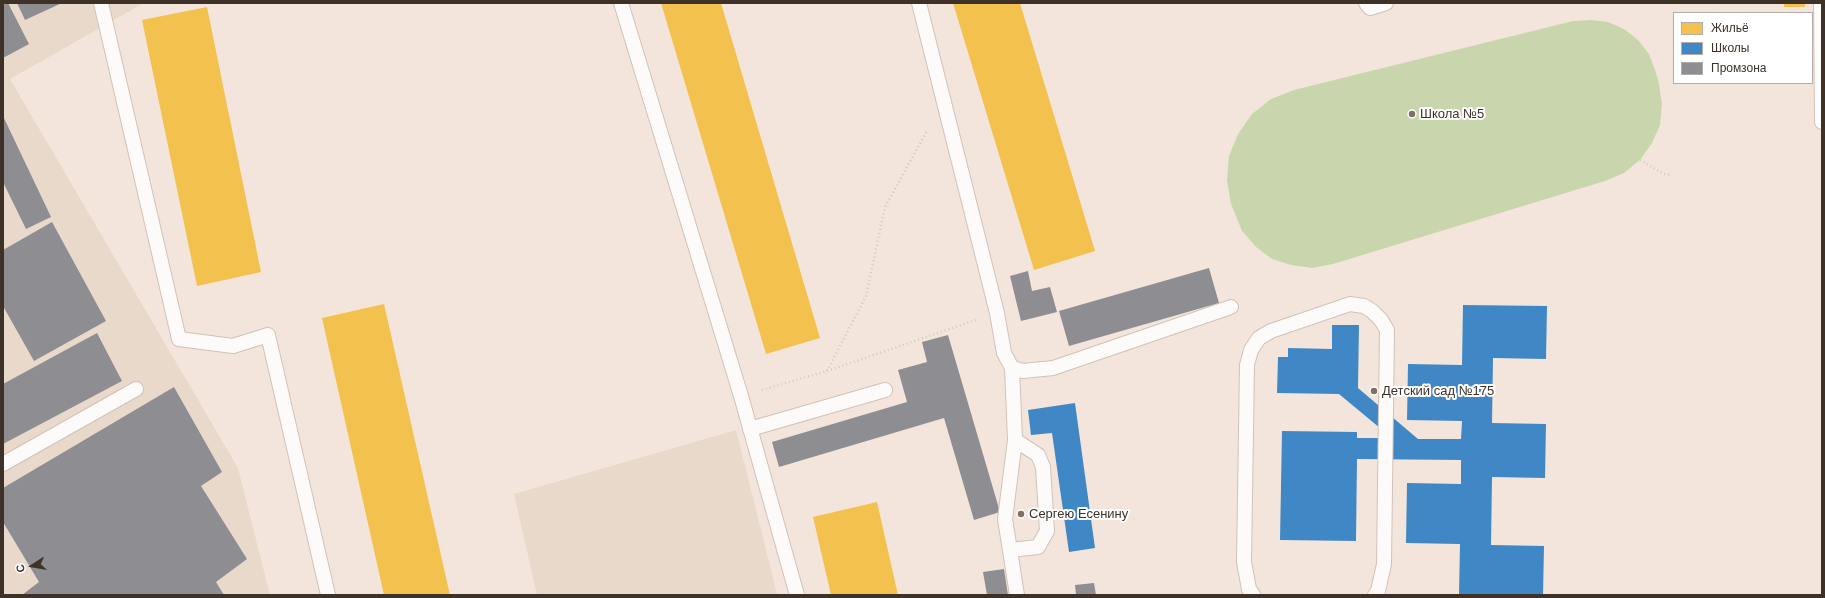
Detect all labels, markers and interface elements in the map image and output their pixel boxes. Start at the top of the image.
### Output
legend [1673,12,1813,84]
text: Жильё [1711,21,1749,35]
text: Школы [1711,41,1749,55]
text: Промзона [1711,61,1766,75]
place label: Школа №5 [1420,106,1484,122]
marker: Школа №5 [1407,109,1417,119]
place label: Детский сад №175 [1382,383,1494,399]
marker: Детский сад №175 [1369,386,1379,396]
place label: Сергею Есенину [1029,506,1128,522]
marker: Сергею Есенину [1016,509,1026,519]
north arrow [12,546,52,586]
text: С [14,563,27,574]

